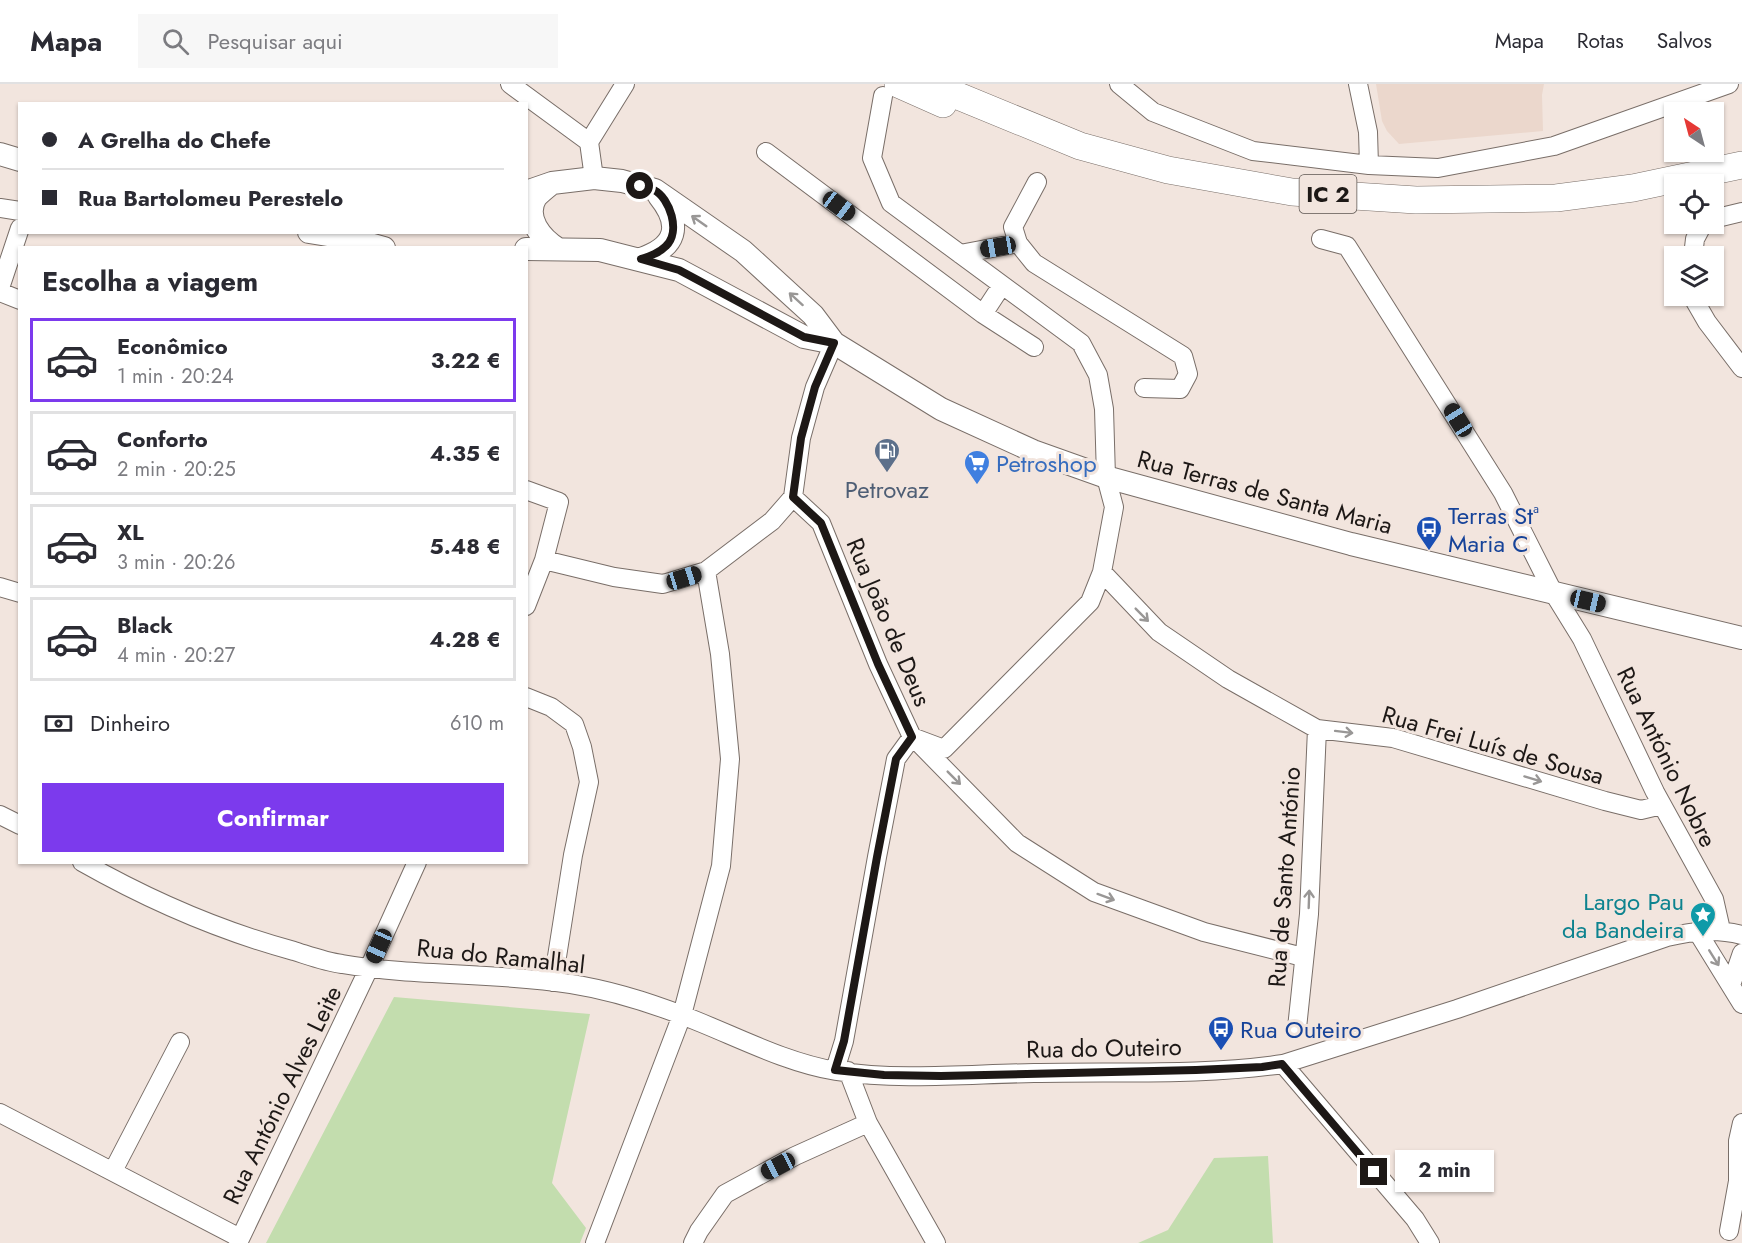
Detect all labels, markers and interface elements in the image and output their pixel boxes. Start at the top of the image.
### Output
search box [138,14,558,68]
text: Mapa [30,21,102,62]
icon: search [159,25,192,58]
text: Pesquisar aqui [207,25,343,57]
text: Mapa [1495,26,1544,56]
text: Rotas [1577,26,1624,56]
text: Salvos [1657,26,1712,56]
north arrow [1664,102,1724,162]
map controls [1664,102,1724,306]
text: A Grelha do Chefe [78,124,271,156]
route start [626,172,653,199]
button: locate [1664,174,1724,234]
road number: IC 2 [1300,175,1356,213]
text: Rua Bartolomeu Perestelo [78,182,343,214]
car [819,188,859,224]
one-way arrow [691,215,708,227]
car [979,235,1017,259]
button: layers [1664,246,1724,306]
text: Escolha a viagem [42,262,258,301]
one-way arrow [789,292,804,306]
text: Econômico [117,330,228,362]
icon: car [45,333,99,387]
text: 3.22 € [431,344,501,376]
text: 1 min · 20:24 [117,362,234,391]
car [1441,400,1475,440]
text: Conforto [117,423,208,455]
icon: car [45,426,99,480]
fuel station icon: Petrovaz [872,436,902,474]
text: 4.35 € [430,437,501,469]
street label: Rua Terras de Santa Maria [1134,441,1396,543]
place label: Petroshop [996,446,1097,481]
supermarket icon: Petroshop [962,448,992,486]
text: 2 min · 20:25 [117,455,236,484]
place label: Petrovaz [845,472,929,507]
place label: Terras Stª Maria C [1448,498,1539,561]
bus stop icon: Terras Stª Maria C [1414,514,1444,552]
text: XL [117,516,144,548]
icon: car [45,519,99,573]
text: 5.48 € [430,530,501,562]
street label: Rua João de Deus [838,532,940,712]
text: 3 min · 20:26 [117,548,236,577]
car [664,564,704,592]
car [1568,588,1608,614]
one-way arrow [1135,607,1150,622]
text: Black [117,609,173,641]
icon: car [45,612,99,666]
text: 4.28 € [429,623,501,655]
text: 4 min · 20:27 [117,641,235,670]
street label: Rua António Nobre [1608,661,1726,853]
street label: Rua Frei Luís de Sousa [1378,697,1608,793]
icon: cash [42,707,75,740]
text: Dinheiro [90,707,170,739]
text: 610 m [450,709,504,738]
one-way arrow [1334,727,1353,738]
street label: Rua de Santo António [1259,766,1309,988]
one-way arrow [946,771,961,786]
one-way arrow [1523,774,1542,785]
button: Confirmar [42,783,504,852]
place label: Largo Pau da Bandeira [1562,884,1684,947]
one-way arrow [1304,889,1315,909]
one-way arrow [1096,892,1115,903]
place icon: Largo Pau da Bandeira [1688,900,1718,938]
car [363,926,395,966]
street label: Rua do Ramalhal [415,930,587,982]
one-way arrow [1709,949,1721,966]
street label: Rua António Alves Leite [214,980,350,1210]
place label: Rua Outeiro [1240,1012,1362,1047]
bus stop icon: Rua Outeiro [1206,1014,1236,1052]
street label: Rua do Outeiro [1026,1029,1182,1067]
car [758,1150,798,1182]
callout: 2 min [1395,1151,1494,1193]
text: 2 min [1418,1156,1471,1185]
route end [1360,1158,1387,1185]

